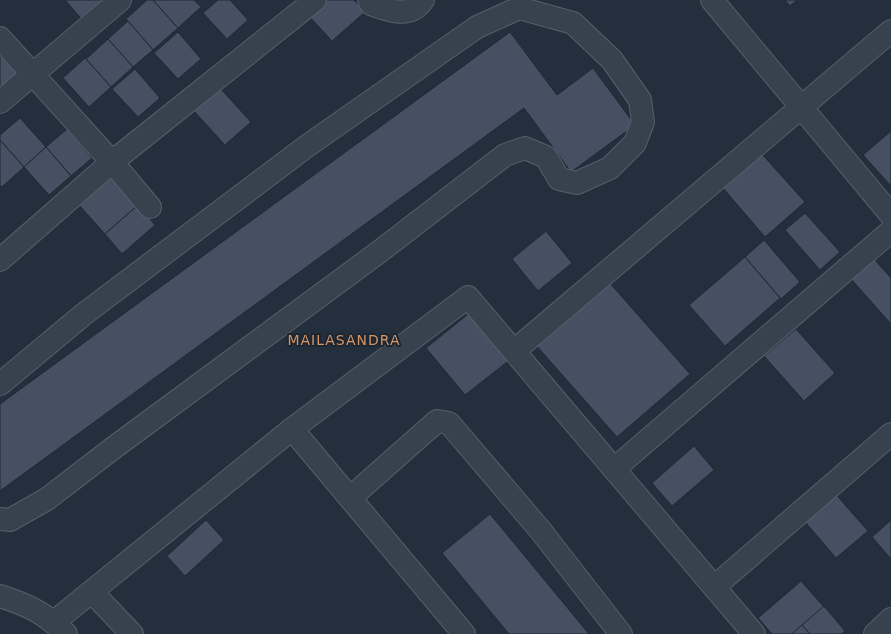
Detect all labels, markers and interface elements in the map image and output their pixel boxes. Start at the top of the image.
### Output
district label: MAILASANDRA [287,332,401,348]

